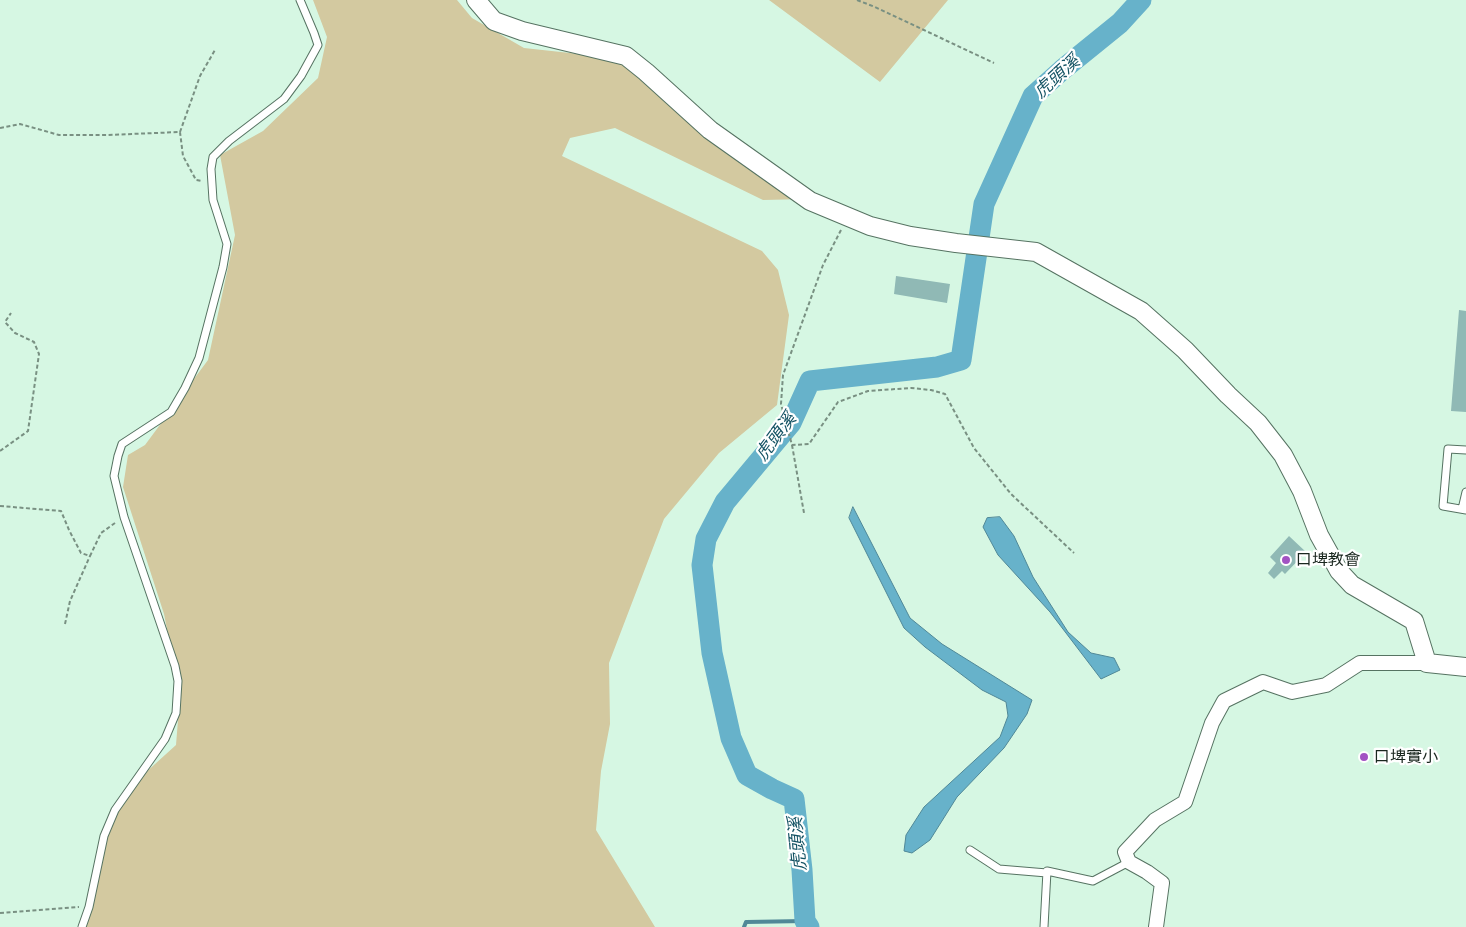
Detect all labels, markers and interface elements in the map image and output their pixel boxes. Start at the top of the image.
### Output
water label: 虎頭溪 [1030,51,1084,103]
water label: 虎頭溪 [751,409,801,465]
place label: 口埤教會 [1296,550,1360,570]
marker: 口埤教會 [1280,554,1292,566]
place label: 口埤實小 [1374,747,1438,767]
marker: 口埤實小 [1358,751,1370,763]
water label: 虎頭溪 [785,816,811,872]

